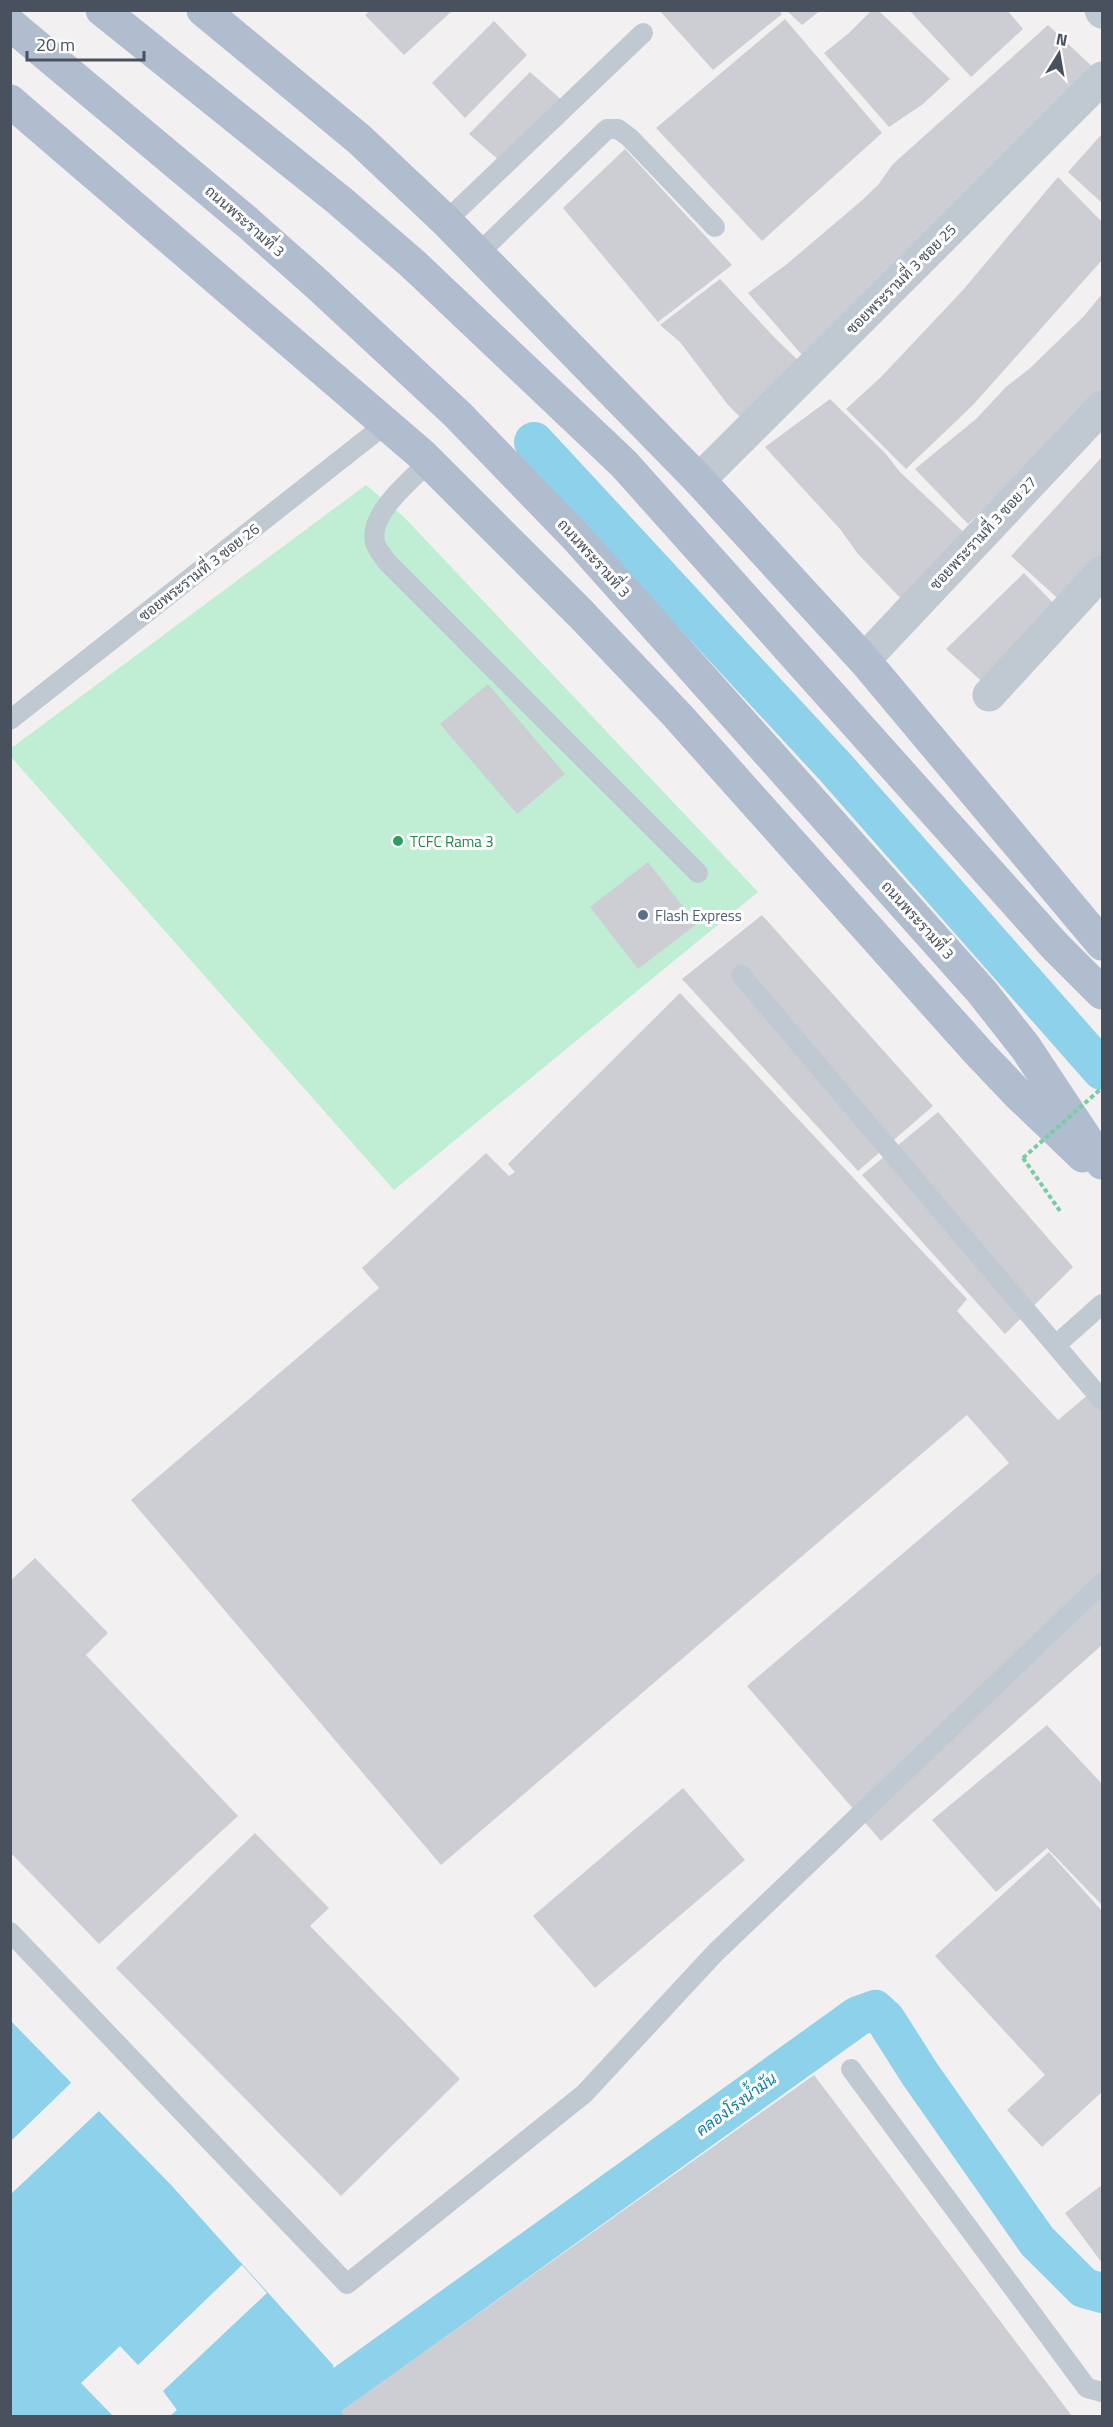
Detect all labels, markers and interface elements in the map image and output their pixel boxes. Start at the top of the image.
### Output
scale bar [27,24,144,62]
north arrow [1029,24,1089,84]
text: N [1054,26,1070,52]
text: 20 m [36,31,75,58]
street label: ถนนพระรามที่ 3 [200,178,292,262]
street label: ซอยพระรามที่ 3 ซอย 25 [838,216,961,339]
street label: ซอยพระรามที่ 3 ซอย 27 [922,469,1042,595]
street label: ถนนพระรามที่ 3 [552,511,638,603]
street label: ซอยพระรามที่ 3 ซอย 26 [132,515,264,627]
place label: TCFC Rama 3 [410,830,494,853]
marker: TCFC Rama 3 [391,834,405,848]
street label: ถนนพระรามที่ 3 [876,873,962,965]
place label: Flash Express [655,904,742,927]
marker: Flash Express [636,908,650,922]
water label: คลองโรงน้ำมัน [689,2065,781,2142]

